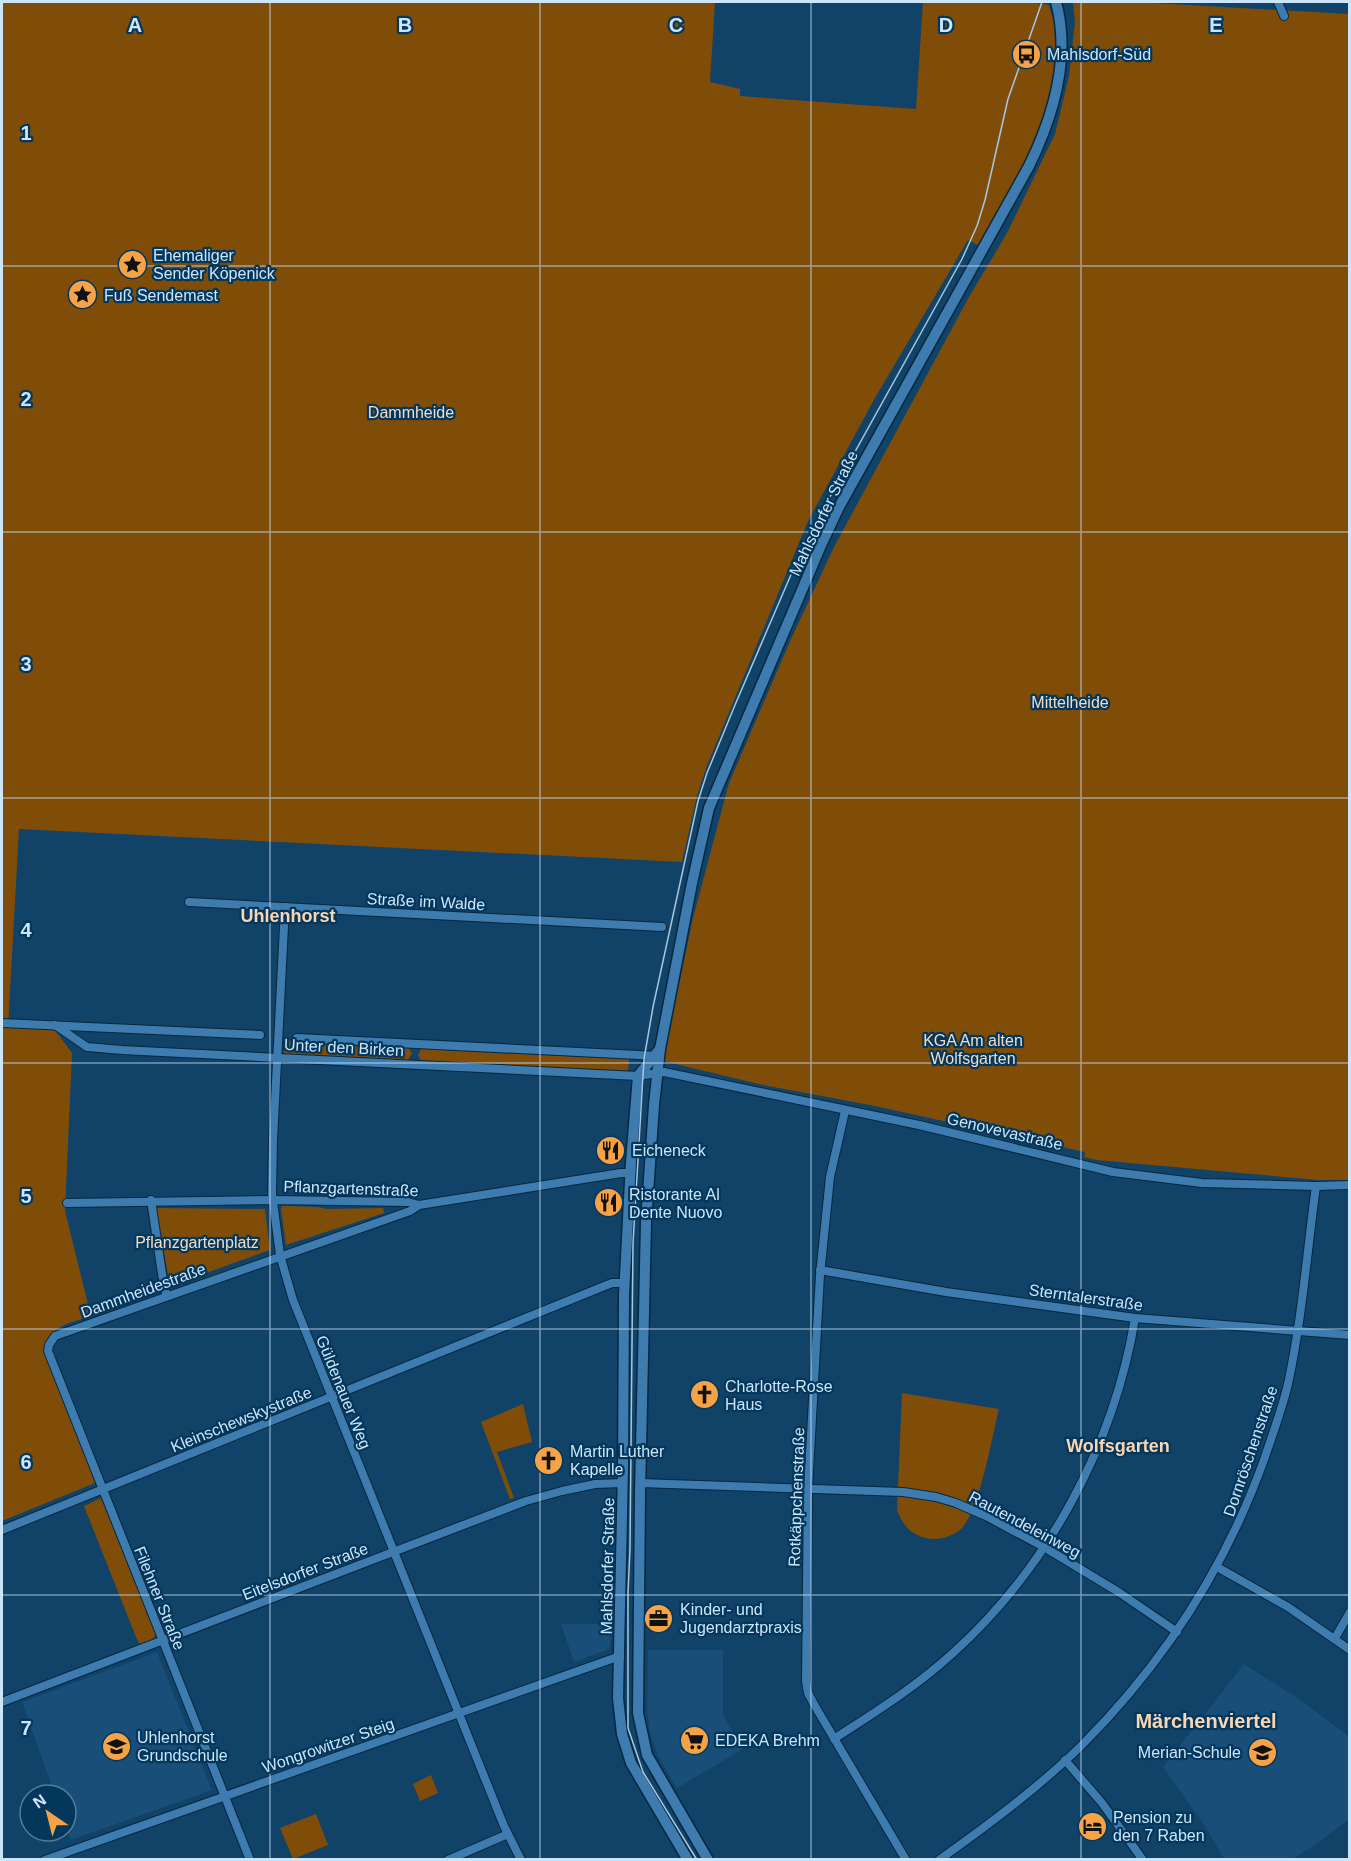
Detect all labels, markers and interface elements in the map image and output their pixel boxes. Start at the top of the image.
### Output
text: A [128,14,142,36]
text: B [398,14,412,36]
text: C [669,14,683,36]
text: D [939,14,953,36]
text: E [1209,14,1223,36]
bus stop icon: Mahlsdorf-Süd [1010,38,1042,70]
place label: Mahlsdorf-Süd [1047,46,1151,63]
text: 1 [20,122,32,144]
place label: Ehemaliger Sender Köpenick [153,247,276,282]
place icon: Ehemaliger Sender Köpenick [116,248,148,280]
place icon: Fuß Sendemast [67,279,99,311]
place label: Fuß Sendemast [104,287,218,304]
text: 2 [20,388,32,410]
park label: Dammheide [368,404,454,421]
street label: Mahlsdorfer Straße [786,448,861,578]
text: 3 [20,653,32,675]
park label: Mittelheide [1031,694,1109,711]
street label: Straße im Walde [366,890,486,913]
district label: Uhlenhorst [240,906,336,926]
text: 4 [20,919,32,941]
park label: KGA Am alten Wolfsgarten [923,1032,1023,1067]
street label: Unter den Birken [284,1036,404,1059]
street label: Genovevastraße [945,1110,1065,1153]
restaurant icon: Eicheneck [595,1134,627,1166]
place label: Eicheneck [632,1142,707,1159]
street label: Pflanzgartenstraße [283,1178,419,1199]
text: 5 [20,1185,32,1207]
place label: Ristorante Al Dente Nuovo [629,1186,722,1221]
restaurant icon: Ristorante Al Dente Nuovo [592,1187,624,1219]
park label: Pflanzgartenplatz [135,1234,259,1251]
street label: Dammheidestraße [78,1260,208,1321]
street label: Sterntalerstraße [1028,1281,1144,1314]
street label: Güldenauer Weg [313,1333,374,1451]
place label: Charlotte-Rose Haus [725,1378,833,1413]
church icon: Charlotte-Rose Haus [688,1379,720,1411]
street label: Kleinschewskystraße [168,1383,314,1455]
street label: Dornröschenstraße [1220,1384,1281,1519]
street label: Rotkäppchenstraße [786,1427,807,1567]
district label: Wolfsgarten [1066,1436,1170,1456]
place label: Martin Luther Kapelle [570,1443,665,1478]
church icon: Martin Luther Kapelle [533,1444,565,1476]
text: 6 [20,1451,32,1473]
street label: Rautendeleinweg [966,1488,1083,1561]
street label: Mahlsdorfer Straße [598,1497,617,1635]
street label: Eitelsdorfer Straße [240,1540,371,1603]
street label: Filehner Straße [131,1544,188,1653]
place label: Kinder- und Jugendarztpraxis [680,1601,802,1636]
office icon: Kinder- und Jugendarztpraxis [643,1602,675,1634]
district label: Märchenviertel [1135,1710,1277,1732]
street label: Wongrowitzer Steig [260,1715,396,1776]
text: 7 [20,1717,32,1739]
supermarket icon: EDEKA Brehm [678,1724,710,1756]
place label: Uhlenhorst Grundschule [137,1729,228,1764]
school or university icon: Uhlenhorst Grundschule [100,1730,132,1762]
place label: EDEKA Brehm [715,1732,820,1749]
school or university icon: Merian-Schule [1246,1736,1278,1768]
place label: Merian-Schule [1138,1744,1241,1761]
north arrow [18,1783,78,1843]
text: N [30,1791,49,1811]
place label: Pension zu den 7 Raben [1113,1809,1205,1844]
hotel icon: Pension zu den 7 Raben [1076,1810,1108,1842]

